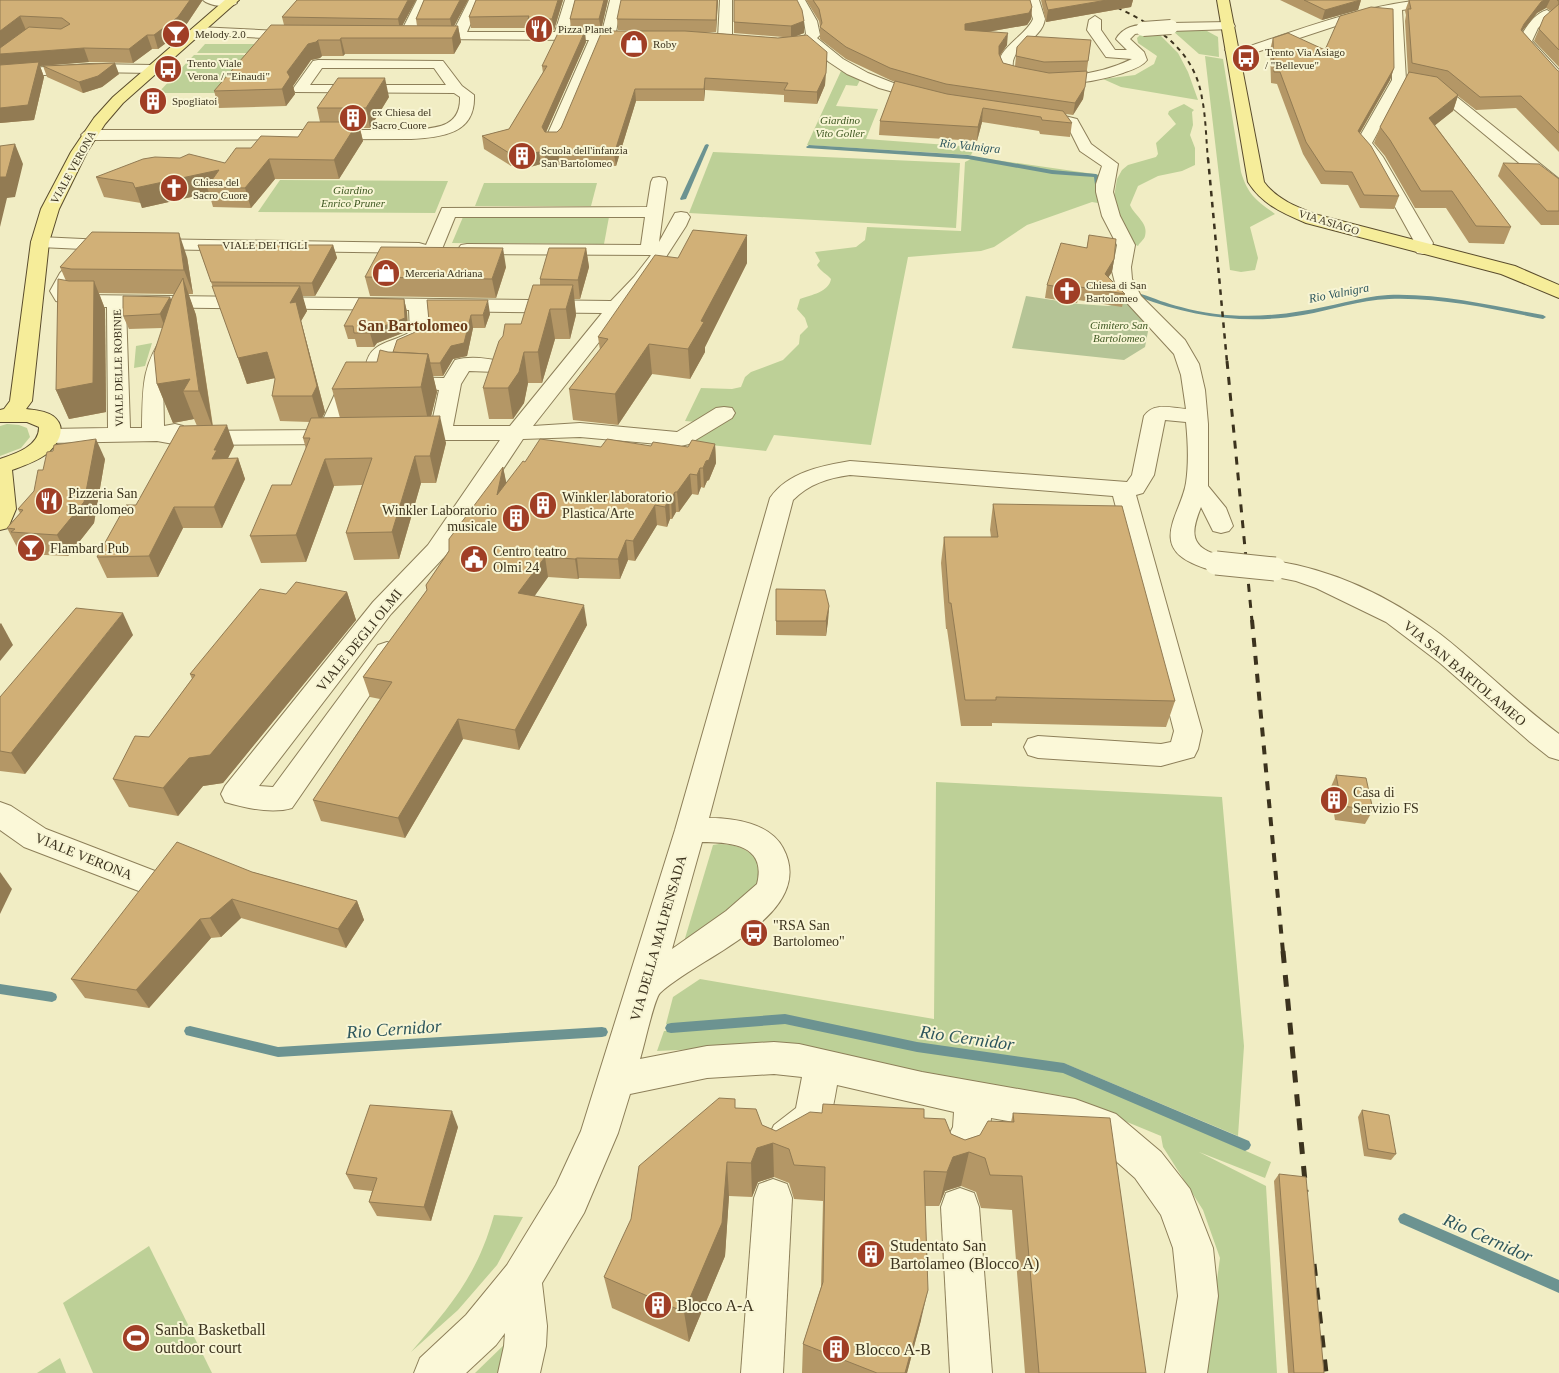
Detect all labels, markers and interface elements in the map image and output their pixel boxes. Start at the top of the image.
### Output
restaurant icon: Pizza Planet [524,14,554,44]
bar icon: Melody 2.0 [161,19,191,49]
place label: Pizza Planet [558,23,612,35]
place label: Melody 2.0 [195,28,246,40]
shop icon: Roby [619,29,649,59]
place label: Roby [653,38,677,50]
bus stop icon: Trento Via Asiago / "Bellevue" [1231,43,1261,73]
place label: Trento Via Asiago / "Bellevue" [1265,46,1346,71]
bus stop icon: Trento Viale Verona / "Einaudi" [153,54,183,84]
place label: Trento Viale Verona / "Einaudi" [187,57,270,82]
building icon: Spogliatoi [138,86,168,116]
place label: Spogliatoi [172,95,217,107]
building icon: ex Chiesa del Sacro Cuore [338,103,368,133]
place label: ex Chiesa del Sacro Cuore [372,106,431,131]
park label: Giardino Vito Goller [816,114,865,139]
street label: VIALE VERONA [48,128,98,205]
water label: Rio Valnigra [938,136,1001,156]
building icon: Scuola dell'infanzia San Bartolomeo [507,141,537,171]
place label: Scuola dell'infanzia San Bartolomeo [541,144,628,169]
church icon: Chiesa del Sacro Cuore [159,173,189,203]
place label: Chiesa del Sacro Cuore [193,176,248,201]
park label: Giardino Enrico Pruner [320,184,386,209]
street label: VIA ASIAGO [1297,207,1361,237]
street label: VIALE DEI TIGLI [222,239,308,251]
shop icon: Merceria Adriana [371,258,401,288]
place label: Merceria Adriana [405,267,482,279]
church icon: Chiesa di San Bartolomeo [1052,276,1082,306]
place label: Chiesa di San Bartolomeo [1086,279,1147,304]
water label: Rio Valnigra [1307,280,1370,306]
street label: VIALE DELLE ROBINIE [111,309,125,427]
district label: San Bartolomeo [358,317,468,334]
park label: Cimitero San Bartolomeo [1090,319,1148,344]
restaurant icon: Pizzeria San Bartolomeo [34,486,64,516]
place label: Pizzeria San Bartolomeo [68,486,138,517]
building icon: Winkler laboratorio Plastica/Arte [528,490,558,520]
place label: Winkler laboratorio Plastica/Arte [562,490,672,521]
place label: Winkler Laboratorio musicale [382,503,497,534]
building icon: Winkler Laboratorio musicale [501,503,531,533]
bar icon: Flambard Pub [16,533,46,563]
place label: Flambard Pub [50,541,129,556]
public building icon: Centro teatro Olmi 24 [459,544,489,574]
place label: Centro teatro Olmi 24 [493,544,566,575]
street label: VIALE DEGLI OLMI [314,586,405,694]
street label: VIA SAN BARTOLAMEO [1400,618,1529,729]
building icon: Casa di Servizio FS [1319,785,1349,815]
place label: Casa di Servizio FS [1353,785,1419,816]
street label: VIALE VERONA [33,830,135,883]
street label: VIA DELLA MALPENSADA [628,853,690,1023]
bus stop icon: "RSA San Bartolomeo" [739,918,769,948]
place label: "RSA San Bartolomeo" [773,918,845,949]
water label: Rio Cernidor [345,1016,443,1042]
water label: Rio Cernidor [917,1021,1017,1055]
water label: Rio Cernidor [1439,1209,1537,1267]
place label: Studentato San Bartolameo (Blocco A) [890,1237,1039,1273]
building icon: Studentato San Bartolameo (Blocco A) [856,1239,886,1269]
building icon: Blocco A-A [643,1290,673,1320]
place label: Blocco A-A [677,1297,754,1314]
place label: Sanba Basketball outdoor court [155,1321,266,1356]
sports icon: Sanba Basketball outdoor court [121,1323,151,1353]
building icon: Blocco A-B [821,1334,851,1364]
place label: Blocco A-B [855,1341,931,1358]

